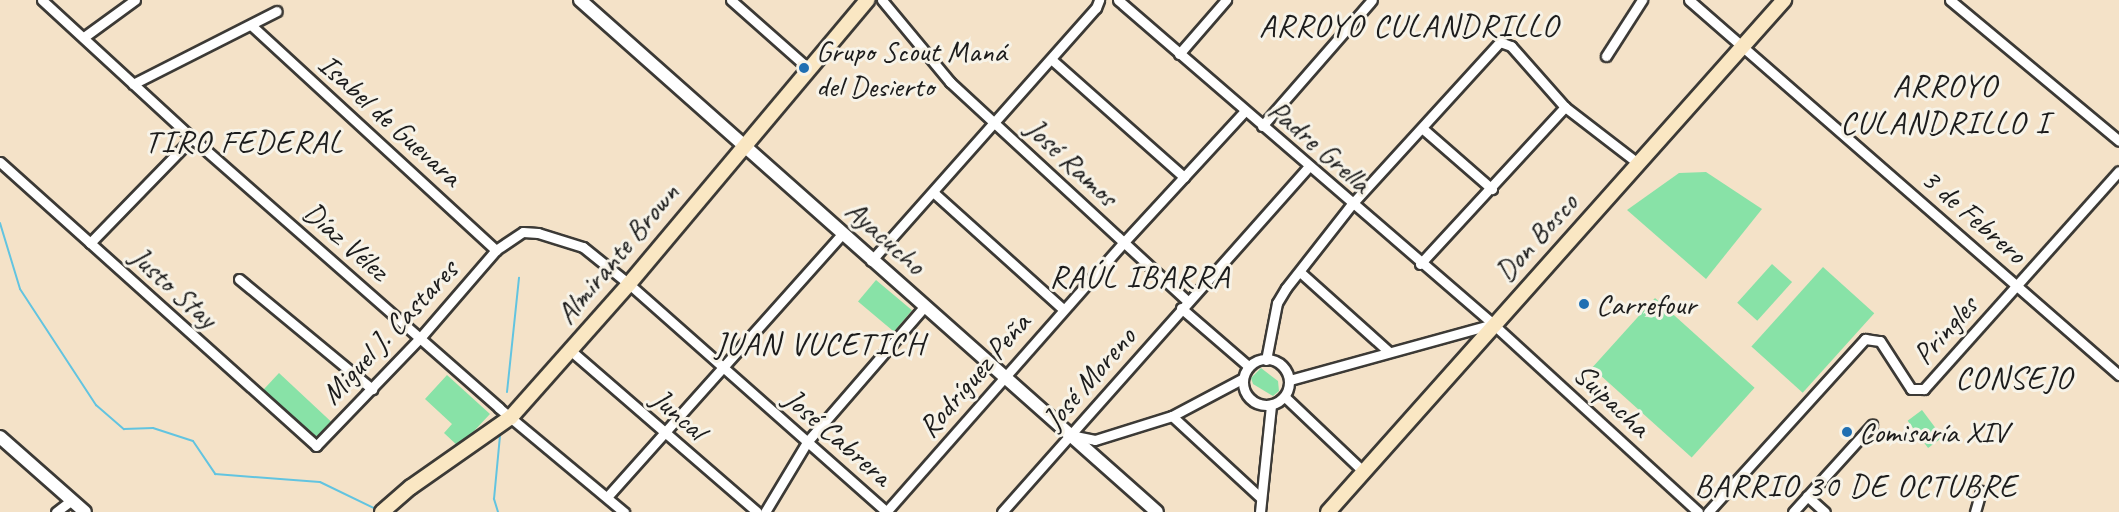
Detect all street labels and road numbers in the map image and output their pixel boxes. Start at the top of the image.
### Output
street label: Isabel de Guevara [311,46,469,194]
street label: Padre Grella [1262,92,1378,200]
street label: José Ramos [1018,110,1126,214]
street label: 3 de Febrero [1914,161,2034,271]
street label: Almirante Brown [547,175,687,331]
street label: Don Bosco [1487,185,1585,289]
street label: Ayacucho [839,192,933,282]
street label: Díaz Vélez [296,194,396,288]
street label: Justo Stay [123,238,225,336]
street label: Miguel J. Castares [313,252,465,412]
street label: Pringles [1905,288,1985,372]
street label: Rodríguez Peña [910,306,1038,444]
street label: José Moreno [1035,320,1143,436]
street label: Suipacha [1566,356,1658,444]
street label: Juncal [644,380,714,448]
street label: José Cabrera [777,381,899,493]

